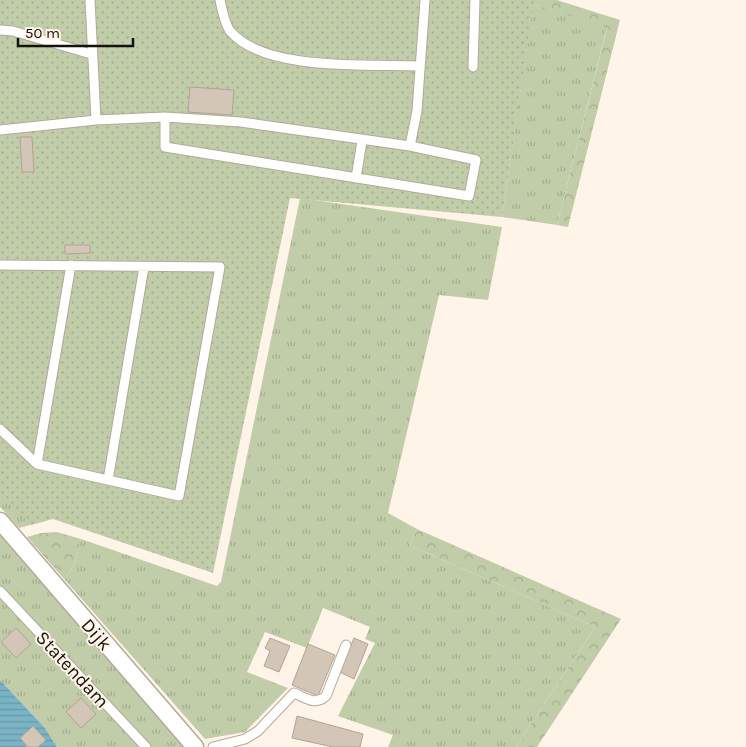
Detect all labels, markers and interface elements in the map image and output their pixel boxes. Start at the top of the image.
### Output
scale bar [18,15,132,47]
text: 50 m [25,24,60,42]
street label: Dijk [77,614,116,655]
street label: Statendam [31,627,113,713]

